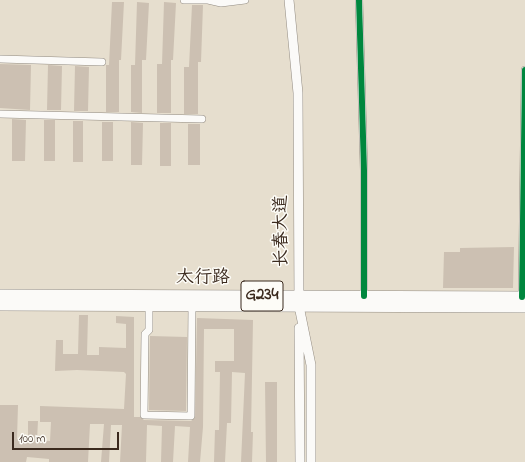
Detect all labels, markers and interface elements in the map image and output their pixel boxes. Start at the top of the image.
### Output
street label: 长春大道 [272,195,294,267]
street label: 太行路 [176,268,230,290]
road number: G234 [241,281,283,311]
scale bar [14,424,121,450]
text: 100 m [19,430,46,448]

